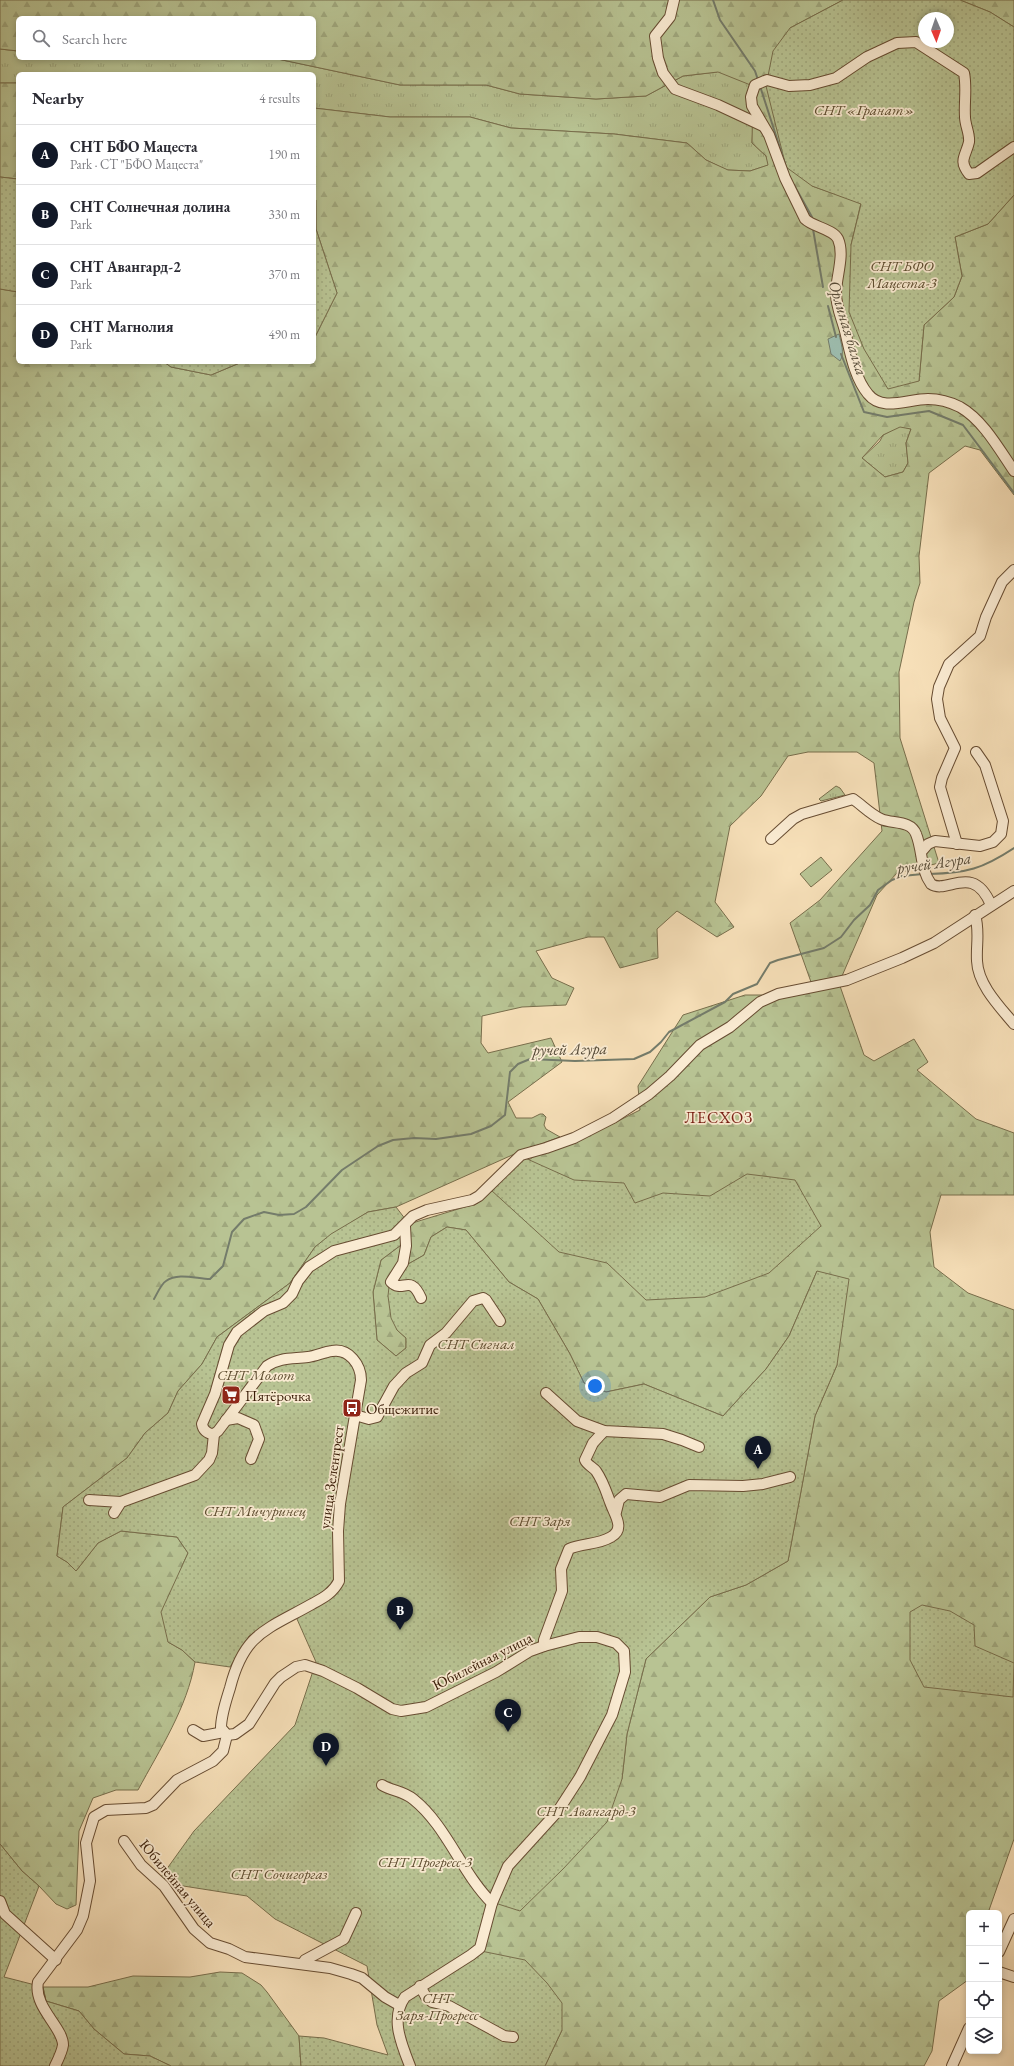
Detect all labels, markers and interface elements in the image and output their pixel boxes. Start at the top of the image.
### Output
north arrow [918,12,954,48]
search box [16,16,316,60]
icon: search [30,27,52,49]
text: Search here [62,29,127,48]
text: Nearby [32,87,84,109]
text: 4 results [259,90,300,107]
park label: СНТ «Гранат» [814,100,914,119]
text: СНТ БФО Мацеста [70,137,198,156]
text: A [40,146,50,163]
text: 190 m [269,146,300,163]
text: Park · СТ "БФО Мацеста" [70,156,203,173]
text: СНТ Солнечная долина [70,197,230,216]
text: B [41,206,49,223]
text: 330 m [269,206,300,223]
text: Park [70,216,92,233]
park label: СНТ БФО Мацеста-3 [866,256,938,292]
text: СНТ Авангард-2 [70,257,181,276]
text: C [40,266,50,283]
text: 370 m [269,266,300,283]
text: Park [70,276,92,293]
water label: Орлиная балка [824,278,872,378]
text: СНТ Магнолия [70,317,174,336]
text: D [40,326,50,343]
text: 490 m [269,326,300,343]
text: Park [70,336,92,353]
water label: ручей Агура [894,847,972,879]
water label: ручей Агура [531,1038,607,1060]
district label: ЛЕСХОЗ [685,1107,753,1128]
park label: СНТ Сигнал [437,1334,515,1353]
park label: СНТ Молот [217,1365,295,1384]
your location [585,1376,605,1396]
supermarket icon: Пятёрочка [220,1384,242,1406]
place label: Пятёрочка [245,1386,311,1405]
bus stop icon: Общежитие [341,1397,363,1419]
place label: Общежитие [366,1399,439,1418]
street label: улица Зелентрест [314,1424,348,1530]
pin: A [745,1436,771,1469]
park label: СНТ Мичуринец [204,1501,306,1520]
park label: СНТ Заря [509,1511,571,1530]
pin: B [387,1597,413,1630]
street label: Юбилейная улица [429,1628,535,1694]
pin: C [495,1699,521,1732]
pin: D [313,1733,339,1766]
park label: СНТ Авангард-3 [536,1801,637,1820]
street label: Юбилейная улица [135,1835,221,1931]
park label: СНТ Прогресс-3 [378,1852,473,1871]
park label: СНТ Сочигоргаз [231,1864,328,1883]
map controls [966,1910,1002,2054]
button: + [966,1910,1002,1946]
button: − [966,1946,1002,1982]
button: locate [966,1982,1002,2018]
park label: СНТ Заря-Прогресс [396,1988,479,2024]
button: layers [966,2018,1002,2054]

